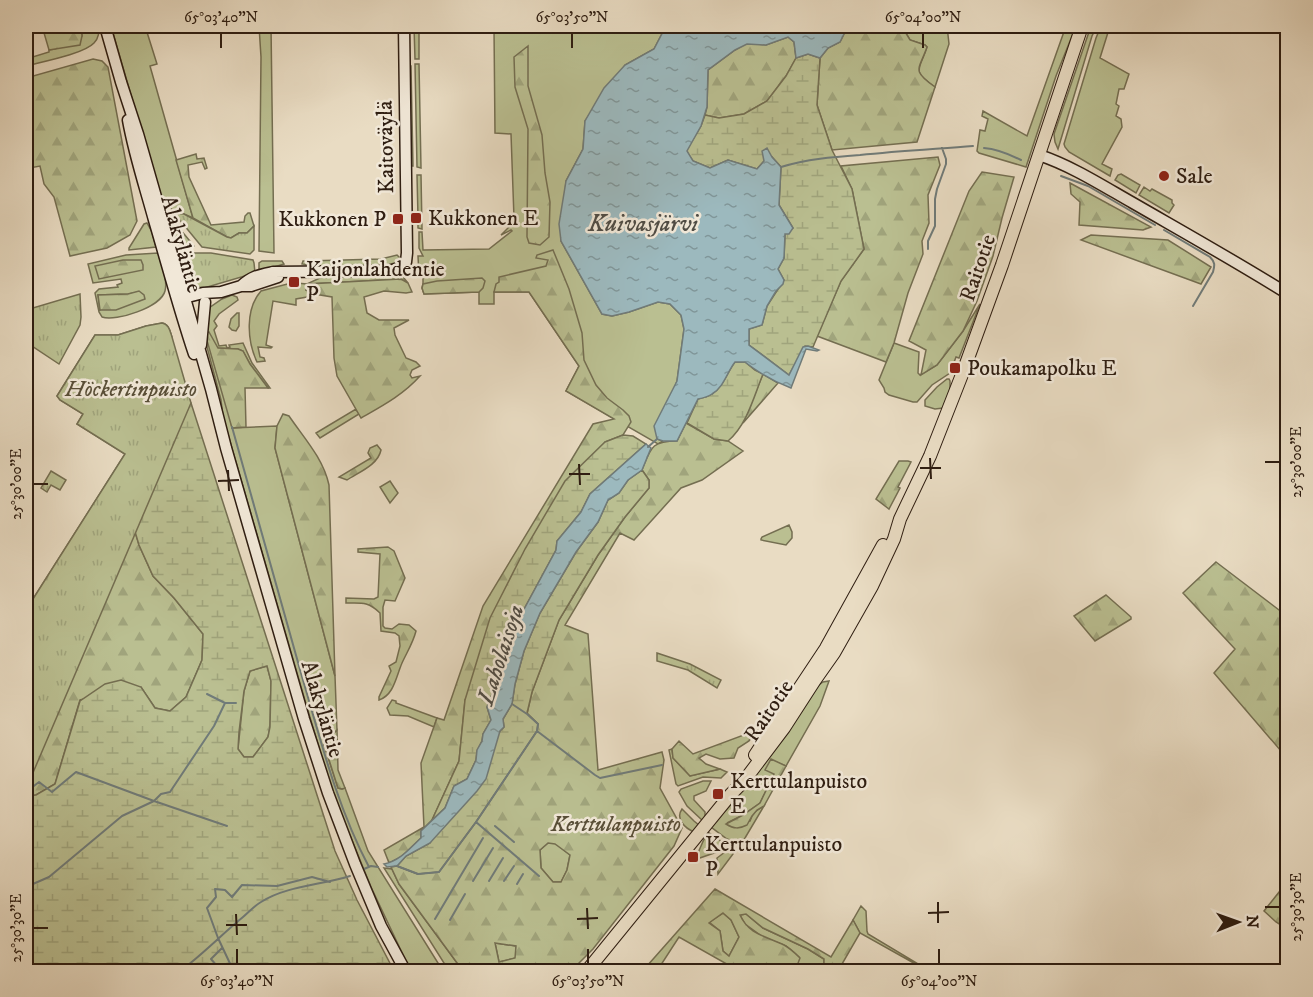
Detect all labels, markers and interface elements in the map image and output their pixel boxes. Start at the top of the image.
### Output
text: 65°03'40"N [184,8,258,27]
text: 65°03'50"N [536,8,608,27]
text: 65°04'00"N [885,8,961,27]
street label: Kaitoväylä [372,100,400,194]
place label: Sale [1176,163,1213,190]
marker: Sale [1157,169,1171,183]
street label: Alakyläntie [154,192,208,296]
place label: Kukkonen E [428,205,539,232]
place label: Kukkonen P [278,206,386,233]
water label: Kuivasjärvi [587,209,699,239]
marker: Kukkonen E [409,211,423,225]
marker: Kukkonen P [391,212,405,226]
street label: Raitotie [954,231,1002,305]
place label: Kaijonlahdentie P [306,256,445,308]
marker: Kaijonlahdentie P [287,275,301,289]
place label: Poukamapolku E [967,355,1117,382]
marker: Poukamapolku E [948,361,962,375]
park label: Höckertinpuisto [64,376,197,403]
text: 25°30'00"E [1287,426,1306,498]
text: 25°30'00"E [7,448,26,520]
water label: Laholaisoja [470,601,531,711]
street label: Alakyläntie [294,657,350,761]
street label: Raitotie [738,675,800,747]
place label: Kerttulanpuisto E [730,768,867,820]
marker: Kerttulanpuisto E [711,787,725,801]
park label: Kerttulanpuisto [550,811,681,838]
place label: Kerttulanpuisto P [705,831,842,883]
marker: Kerttulanpuisto P [686,850,700,864]
text: 25°30'30"E [1287,872,1306,941]
north arrow [1208,892,1268,952]
text: 25°30'30"E [7,893,26,962]
text: N [1242,915,1262,928]
text: 65°03'40"N [200,972,274,991]
text: 65°03'50"N [552,972,624,991]
text: 65°04'00"N [901,972,977,991]

